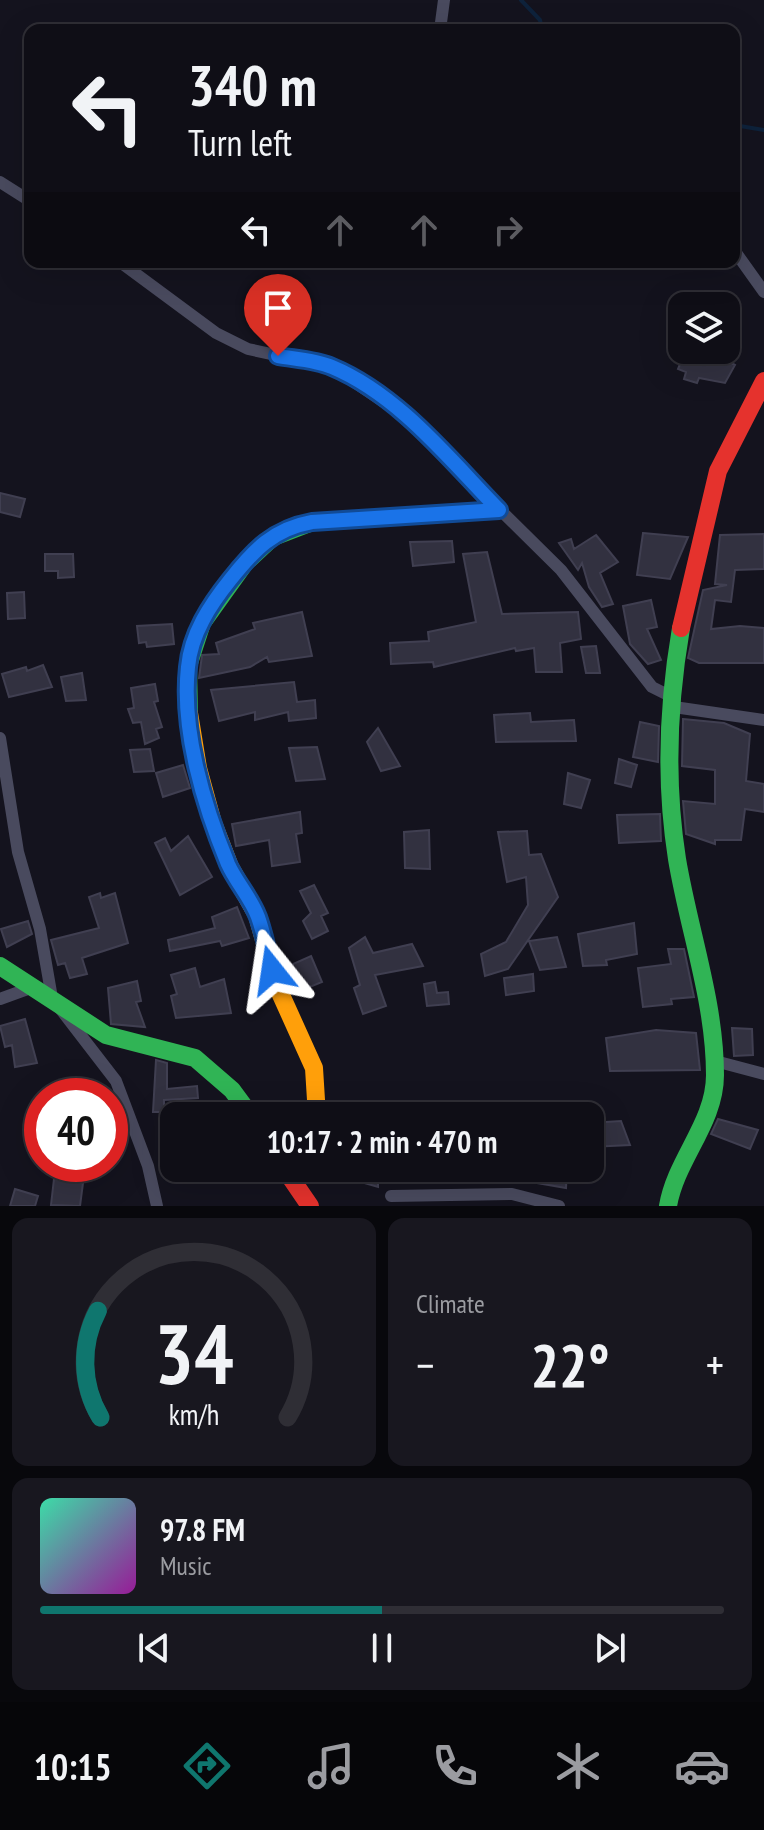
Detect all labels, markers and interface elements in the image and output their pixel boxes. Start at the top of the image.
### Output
text: 340 m [188,49,317,121]
icon: left [56,56,160,160]
text: Turn left [188,119,292,166]
icon: left [234,208,278,252]
icon: ahead [318,208,362,252]
icon: ahead [402,208,446,252]
icon: right [486,208,530,252]
pin [244,274,312,356]
icon: arrive [256,286,300,330]
map controls [668,292,740,364]
button: layers [668,292,740,364]
position arrow [230,928,314,1012]
speed limit sign: 40 [24,1078,128,1182]
text: 10:17 · 2 min · 470 m [267,1122,497,1161]
text: Climate [416,1287,485,1320]
text: 34 [154,1299,234,1407]
text: 22° [530,1326,610,1404]
text: − [416,1336,434,1393]
text: + [706,1336,724,1393]
text: km/h [169,1396,219,1433]
text: 97.8 FM [160,1510,245,1549]
text: Music [160,1549,212,1582]
icon: previous [132,1626,176,1670]
icon: pause [360,1626,404,1670]
icon: next [588,1626,632,1670]
icon: directions [179,1738,235,1794]
icon: music [303,1738,359,1794]
icon: phone [427,1738,483,1794]
icon: climate [550,1738,606,1794]
icon: car [674,1738,730,1794]
text: 10:15 [34,1743,112,1790]

